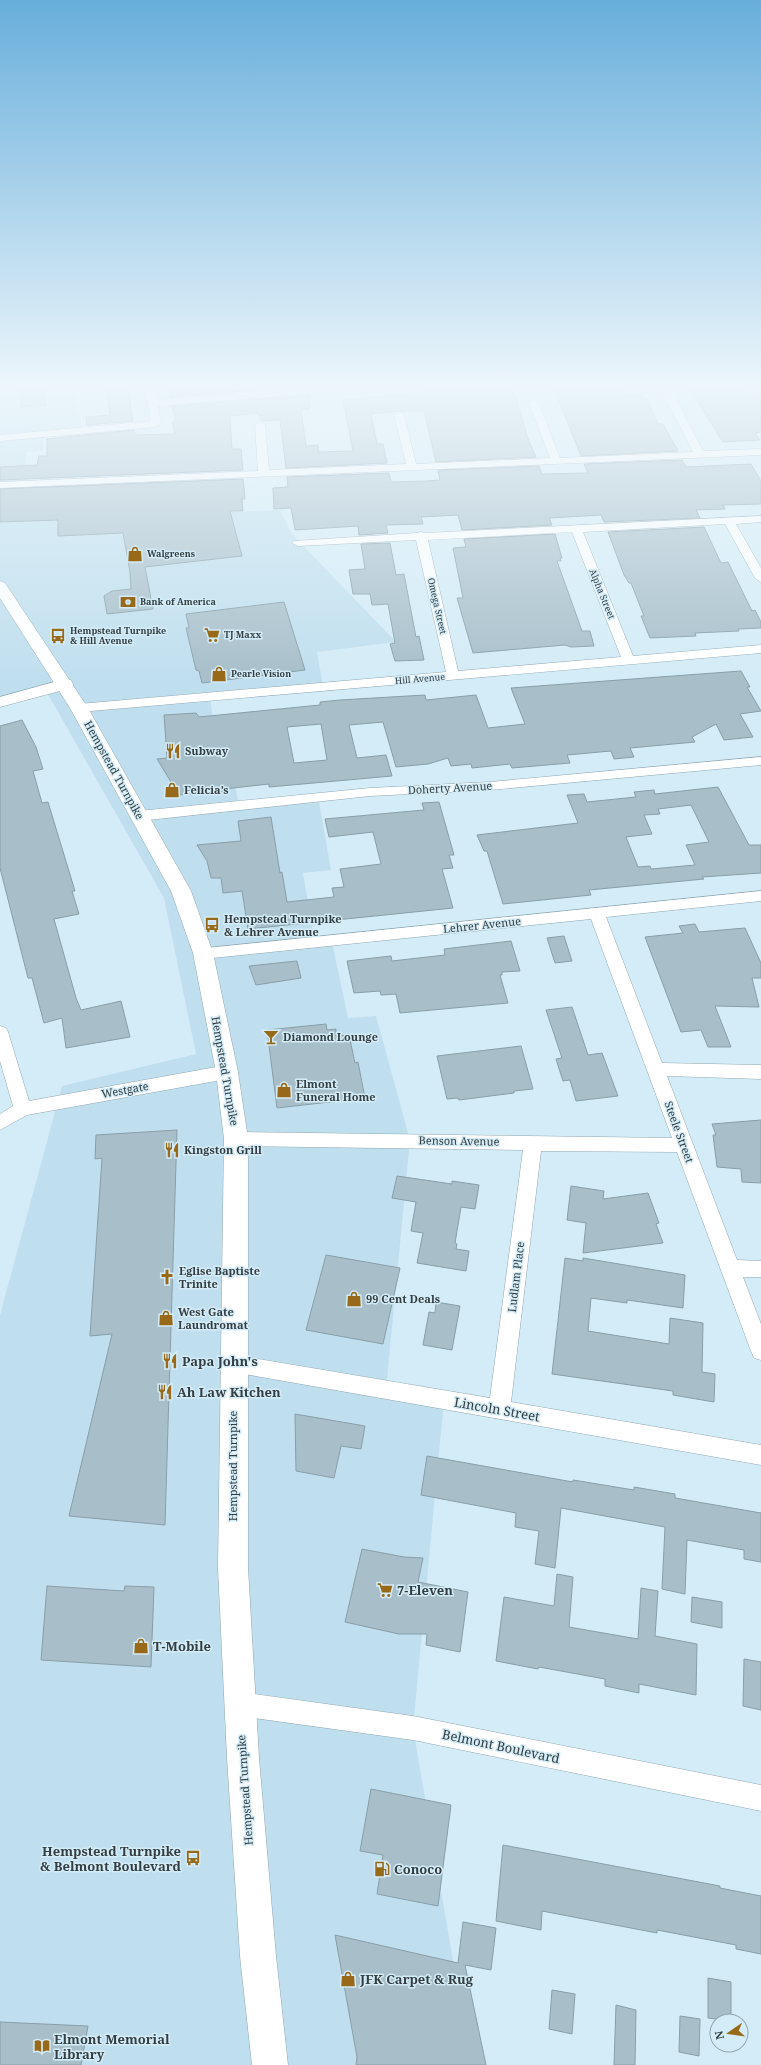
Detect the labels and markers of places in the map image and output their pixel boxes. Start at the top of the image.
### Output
shop icon: Walgreens [126,545,144,563]
place label: Walgreens [147,547,196,560]
bank icon: Bank of America [119,593,137,611]
place label: Bank of America [140,595,216,608]
place label: Hempstead Turnpike & Hill Avenue [70,624,166,647]
supermarket icon: TJ Maxx [203,626,221,644]
bus stop icon: Hempstead Turnpike & Hill Avenue [49,627,67,645]
place label: TJ Maxx [224,628,262,641]
shop icon: Pearle Vision [210,665,228,683]
place label: Pearle Vision [231,667,291,680]
restaurant icon: Subway [164,742,182,760]
place label: Subway [185,743,229,758]
shop icon: Felicia’s [163,781,181,799]
place label: Felicia’s [184,782,229,797]
place label: Hempstead Turnpike & Lehrer Avenue [224,911,342,939]
bus stop icon: Hempstead Turnpike & Lehrer Avenue [203,916,221,934]
bar icon: Diamond Lounge [262,1028,280,1046]
place label: Diamond Lounge [283,1029,378,1044]
place label: Elmont Funeral Home [296,1076,376,1104]
shop icon: Elmont Funeral Home [275,1081,293,1099]
restaurant icon: Kingston Grill [163,1141,181,1159]
place label: Kingston Grill [184,1142,262,1157]
place label: Eglise Baptiste Trinite [179,1263,260,1291]
church icon: Eglise Baptiste Trinite [158,1268,176,1286]
shop icon: 99 Cent Deals [345,1290,363,1308]
place label: 99 Cent Deals [366,1291,440,1306]
place label: West Gate Laundromat [178,1304,249,1332]
shop icon: West Gate Laundromat [157,1309,175,1327]
restaurant icon: Papa John's [161,1352,179,1370]
place label: Papa John's [182,1352,258,1370]
restaurant icon: Ah Law Kitchen [156,1383,174,1401]
place label: Ah Law Kitchen [177,1383,281,1401]
supermarket icon: 7-Eleven [376,1581,394,1599]
place label: 7-Eleven [397,1581,453,1599]
shop icon: T-Mobile [132,1637,150,1655]
place label: T-Mobile [153,1637,211,1655]
place label: Hempstead Turnpike & Belmont Boulevard [40,1842,182,1875]
bus stop icon: Hempstead Turnpike & Belmont Boulevard [184,1849,202,1867]
fuel station icon: Conoco [373,1860,391,1878]
place label: Conoco [394,1860,442,1878]
shop icon: JFK Carpet & Rug [339,1970,357,1988]
place label: JFK Carpet & Rug [359,1970,474,1988]
place label: Elmont Memorial Library [54,2030,170,2063]
library icon: Elmont Memorial Library [33,2037,51,2055]

